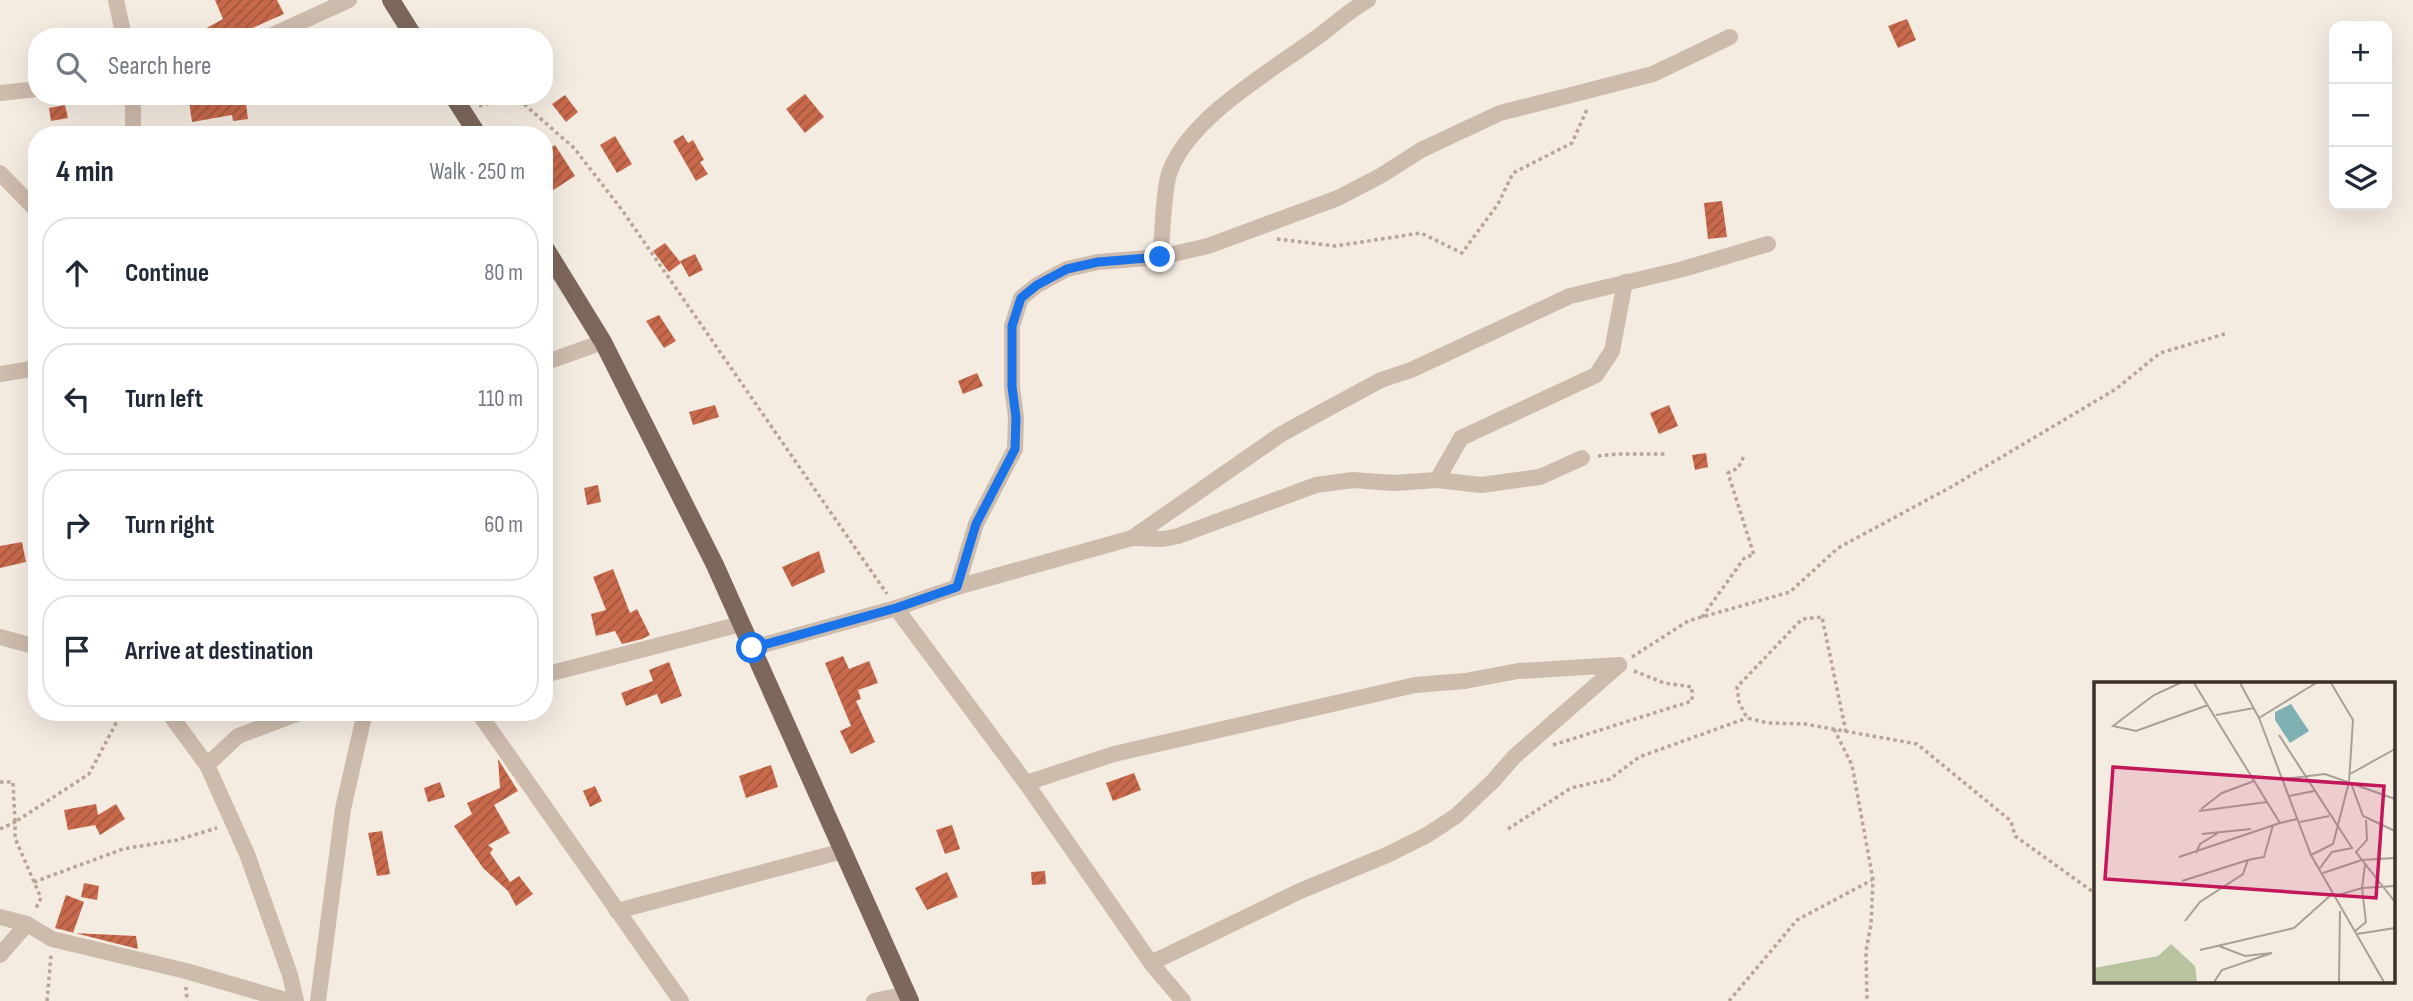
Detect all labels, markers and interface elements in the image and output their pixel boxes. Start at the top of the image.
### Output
map controls [2329,21,2392,210]
button: + [2329,21,2392,84]
search box [28,28,553,105]
icon: search [52,48,90,86]
text: Search here [108,51,211,82]
button: − [2329,84,2392,147]
button: layers [2329,147,2392,210]
text: 4 min [56,154,114,190]
text: Walk · 250 m [429,158,525,186]
route end [1144,241,1175,272]
icon: ahead [58,254,96,292]
text: Continue [125,258,209,289]
text: 80 m [484,259,523,287]
icon: left [58,380,96,418]
text: Turn left [125,384,203,415]
text: 110 m [478,385,523,413]
icon: right [58,506,96,544]
text: Turn right [125,510,214,541]
text: 60 m [484,511,523,539]
icon: arrive [58,632,96,670]
route start [736,632,767,663]
text: Arrive at destination [125,636,313,667]
inset map [2094,682,2396,984]

